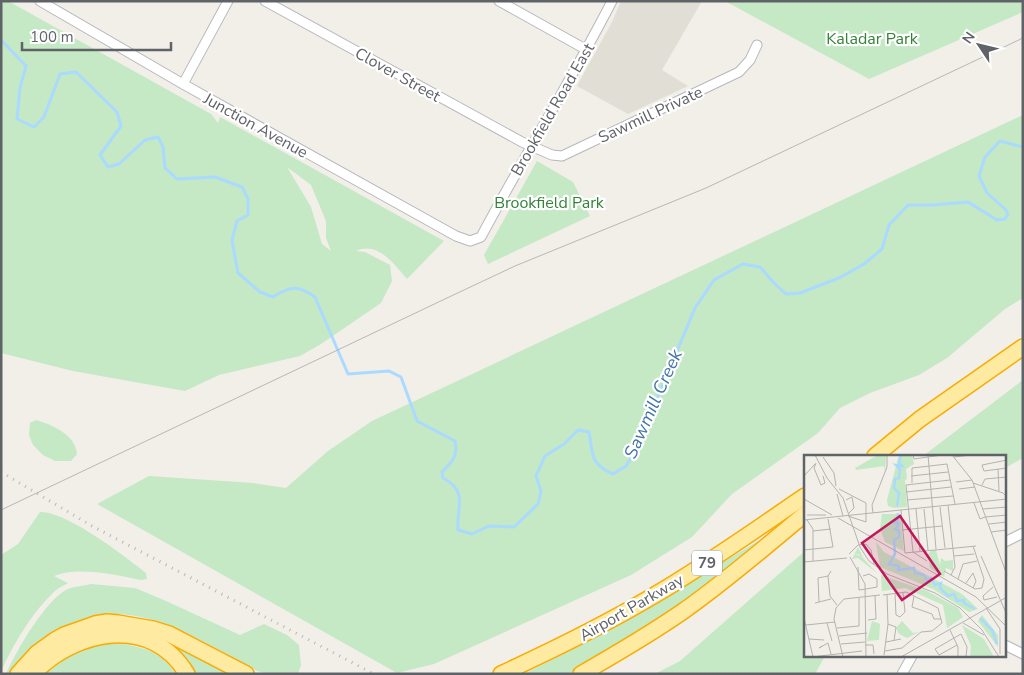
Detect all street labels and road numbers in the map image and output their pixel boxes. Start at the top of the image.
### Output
street label: Brookfield Road East [506,39,600,180]
street label: Clover Street [351,42,444,108]
street label: Sawmill Private [595,81,706,149]
street label: Junction Avenue [198,88,312,164]
road number: 79 [692,550,722,576]
street label: Airport Parkway [575,569,688,647]

